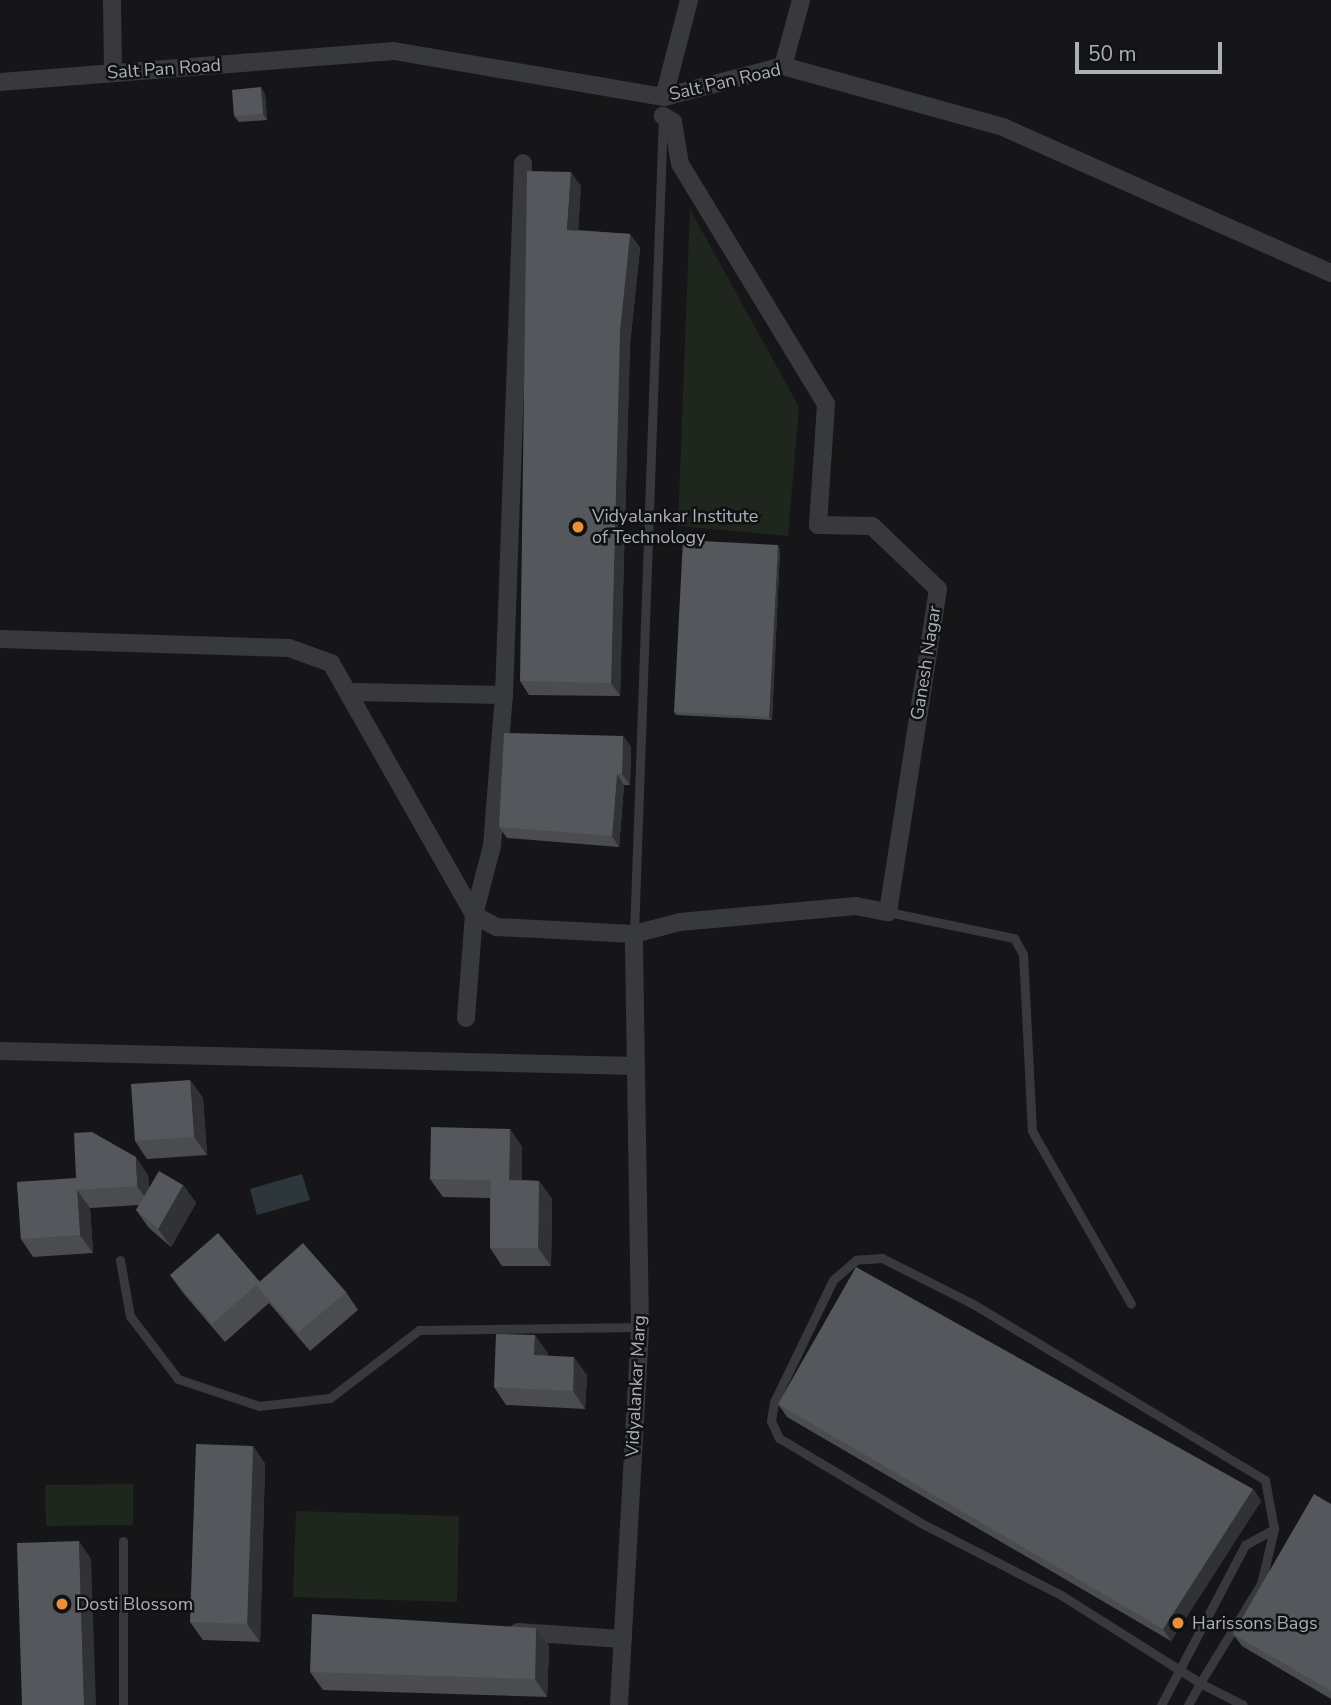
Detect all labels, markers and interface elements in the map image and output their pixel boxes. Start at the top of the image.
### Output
scale bar [1079,28,1226,72]
text: 50 m [1088,40,1137,68]
street label: Salt Pan Road [106,54,222,84]
street label: Salt Pan Road [667,59,783,105]
place label: Vidyalankar Institute of Technology [592,506,758,548]
marker: Vidyalankar Institute of Technology [570,519,586,535]
street label: Ganesh Nagar [906,604,946,722]
street label: Vidyalankar Marg [621,1314,651,1458]
place label: Dosti Blossom [76,1593,193,1615]
marker: Dosti Blossom [54,1596,70,1612]
place label: Harissons Bags [1192,1612,1318,1634]
marker: Harissons Bags [1170,1615,1186,1631]

